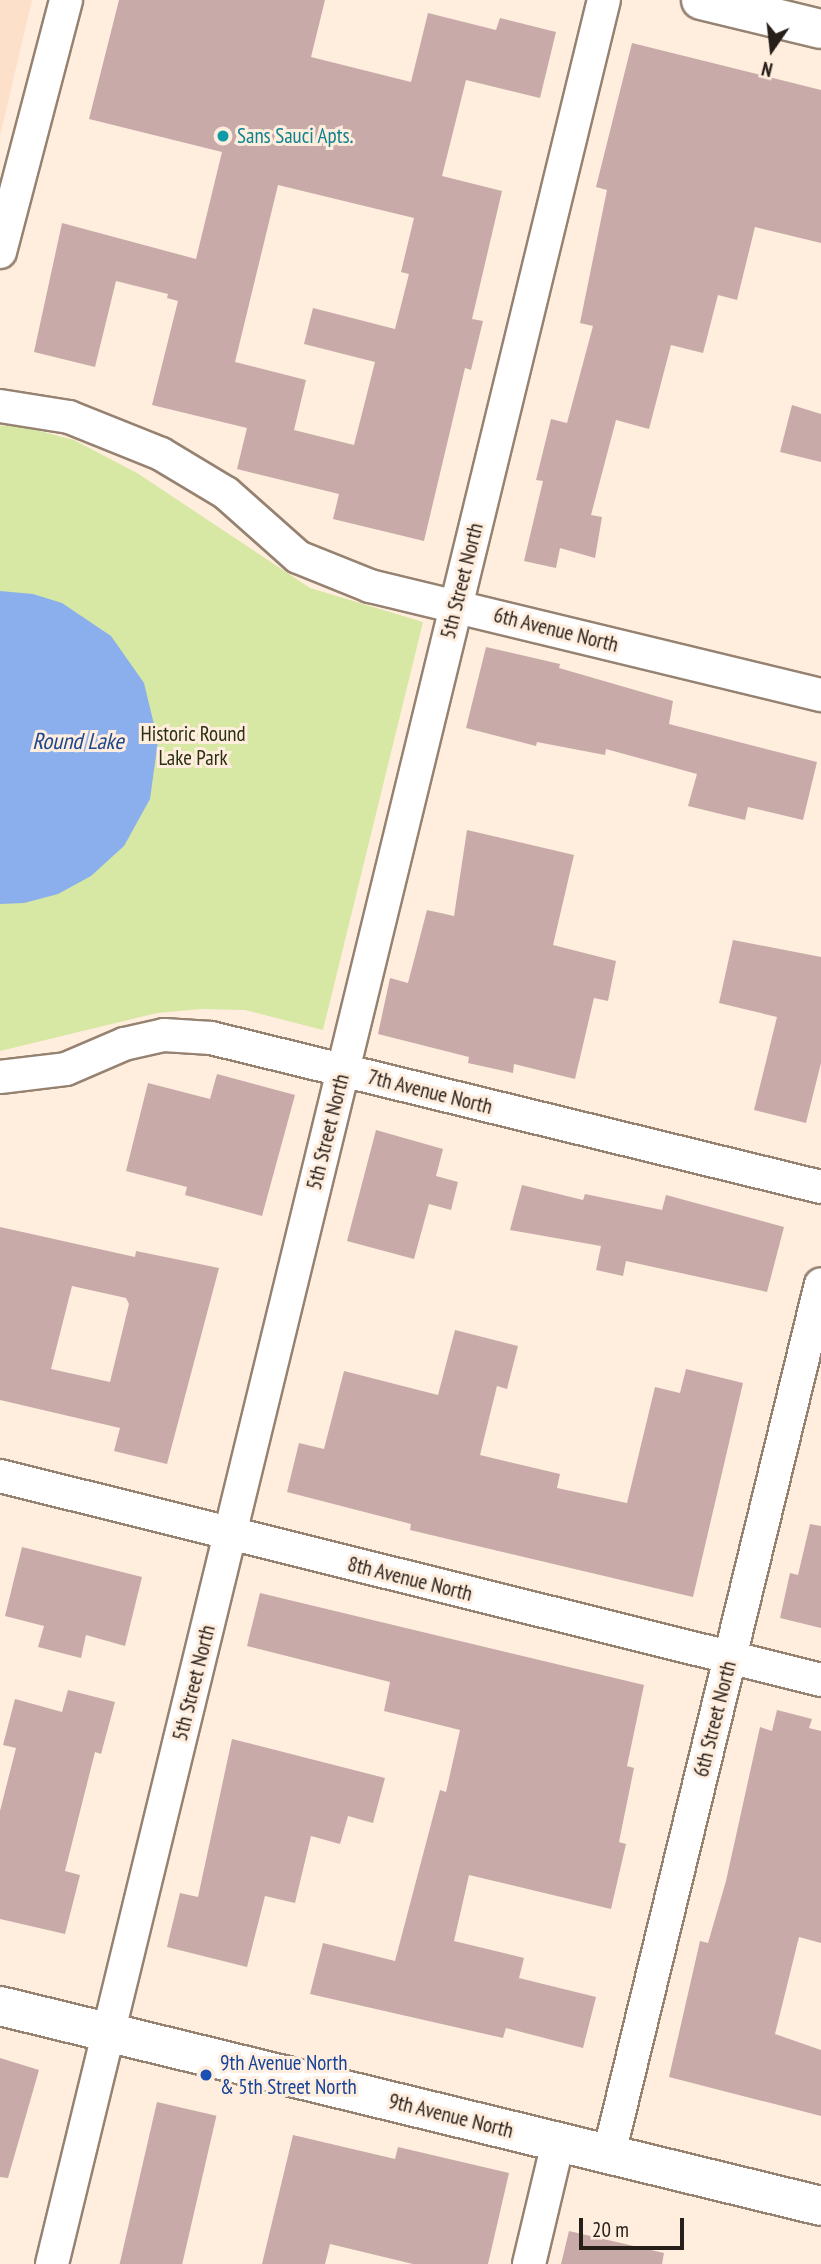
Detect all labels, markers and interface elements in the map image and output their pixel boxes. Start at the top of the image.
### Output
north arrow [737,14,807,84]
text: N [759,56,775,82]
place label: Sans Sauci Apts. [237,123,354,149]
marker: Sans Sauci Apts. [215,128,231,144]
street label: 5th Street North [435,520,489,642]
street label: 6th Avenue North [491,602,621,658]
park label: Historic Round Lake Park [140,721,246,771]
water label: Round Lake [32,727,124,755]
street label: 7th Avenue North [365,1064,495,1120]
street label: 5th Street North [301,1071,355,1193]
street label: 8th Avenue North [345,1551,475,1607]
street label: 5th Street North [167,1622,221,1744]
street label: 6th Street North [688,1658,742,1780]
place label: 9th Avenue North & 5th Street North [220,2050,357,2100]
marker: 9th Avenue North & 5th Street North [198,2067,214,2083]
street label: 9th Avenue North [386,2088,516,2144]
scale bar [583,2204,688,2248]
text: 20 m [592,2216,629,2243]

